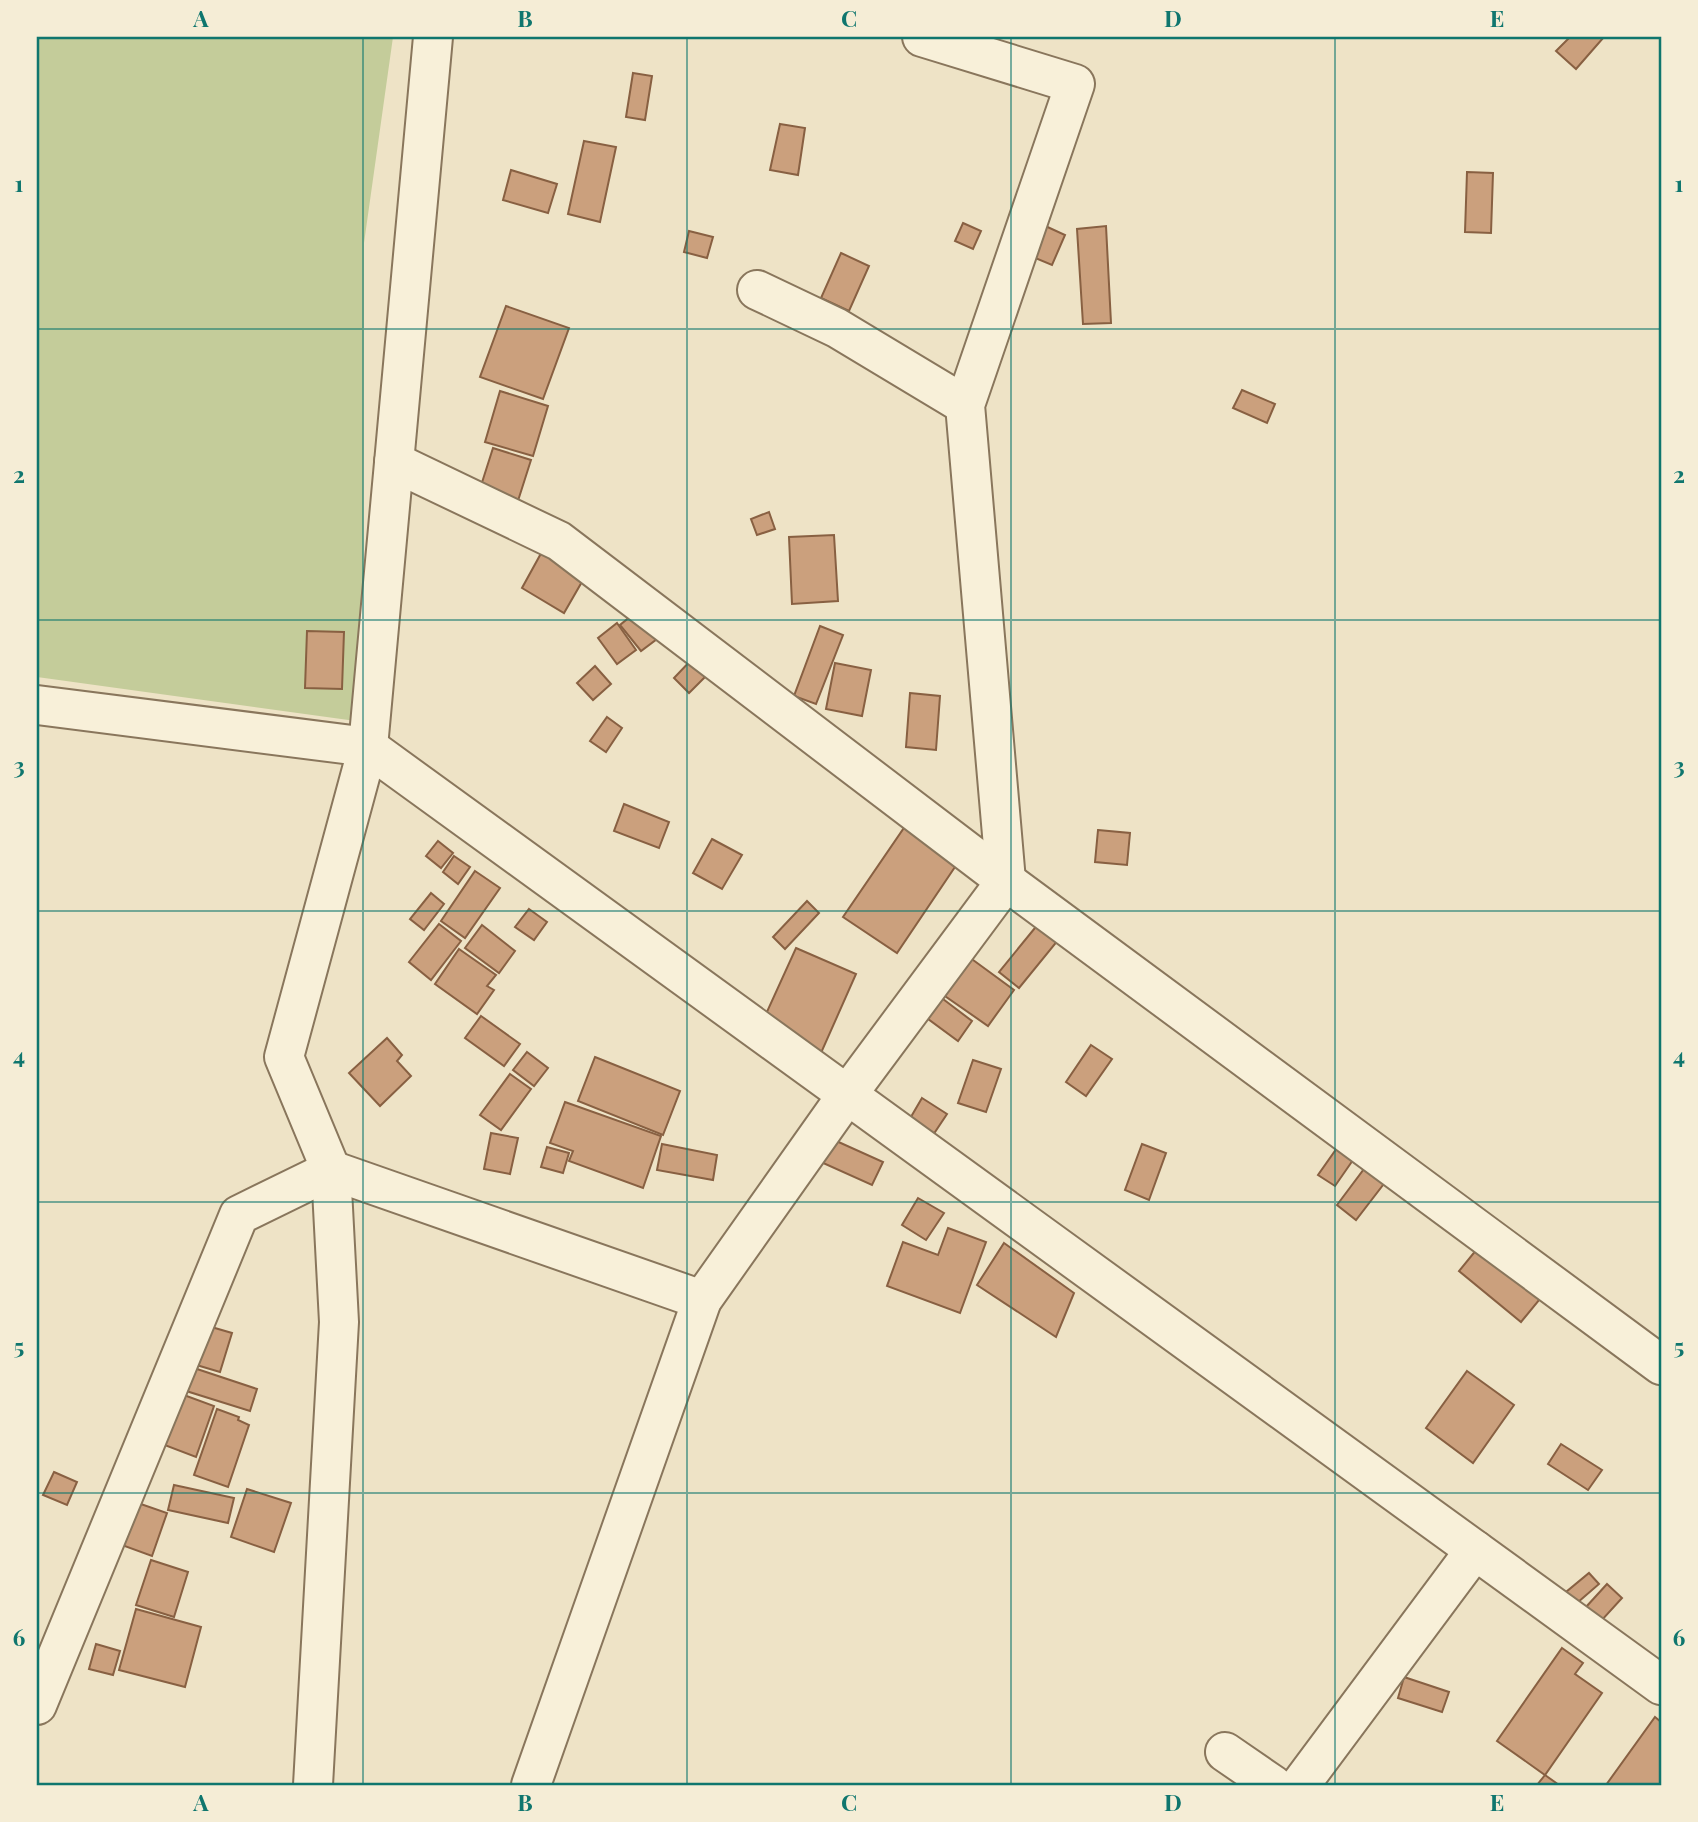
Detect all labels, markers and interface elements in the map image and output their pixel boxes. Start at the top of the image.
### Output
text: A [192,2,209,33]
text: B [517,2,533,33]
text: C [841,2,857,33]
text: D [1164,2,1182,33]
text: E [1490,2,1504,33]
text: 1 [15,167,24,198]
text: 1 [1675,167,1684,198]
text: 2 [13,458,25,489]
text: 2 [1673,458,1685,489]
text: 3 [13,749,25,780]
text: 3 [1673,749,1685,780]
text: 4 [13,1039,25,1070]
text: 4 [1673,1039,1685,1070]
text: 5 [14,1330,24,1361]
text: 5 [1674,1330,1684,1361]
text: 6 [13,1621,26,1652]
text: 6 [1673,1621,1686,1652]
text: A [192,1786,209,1817]
text: B [517,1786,533,1817]
text: C [841,1786,857,1817]
text: D [1164,1786,1182,1817]
text: E [1490,1786,1504,1817]

